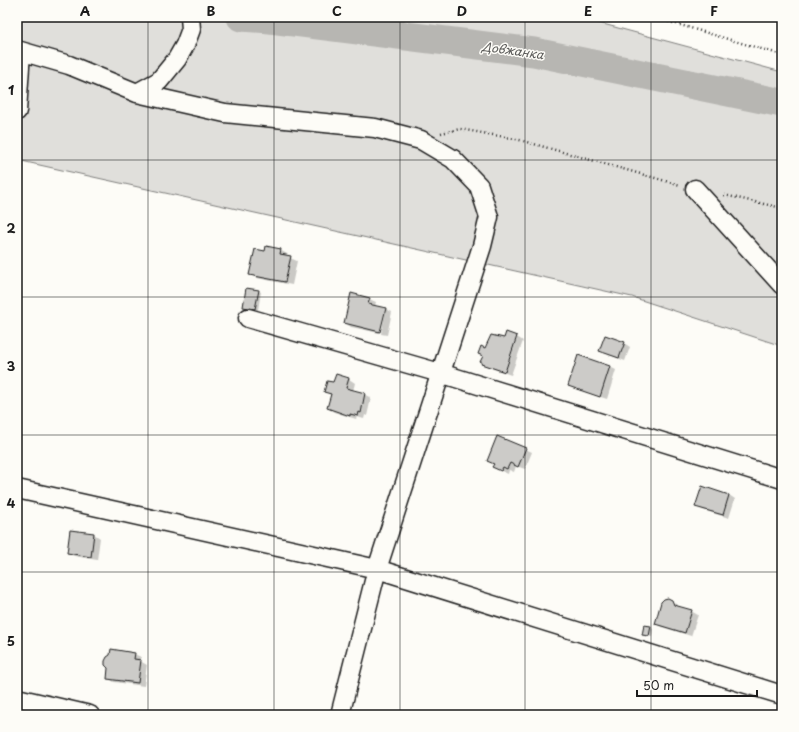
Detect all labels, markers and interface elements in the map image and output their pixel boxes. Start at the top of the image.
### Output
text: A [80,1,90,20]
text: B [207,1,216,20]
text: C [332,1,342,20]
text: D [457,1,467,20]
text: E [584,1,592,20]
text: F [710,1,718,20]
water label: Довжанка [480,37,545,63]
text: 1 [8,80,14,99]
text: 2 [6,218,16,237]
text: 3 [7,356,16,375]
text: 4 [7,493,16,512]
text: 5 [7,631,15,650]
scale bar [637,672,757,698]
text: 50 m [643,676,674,694]

